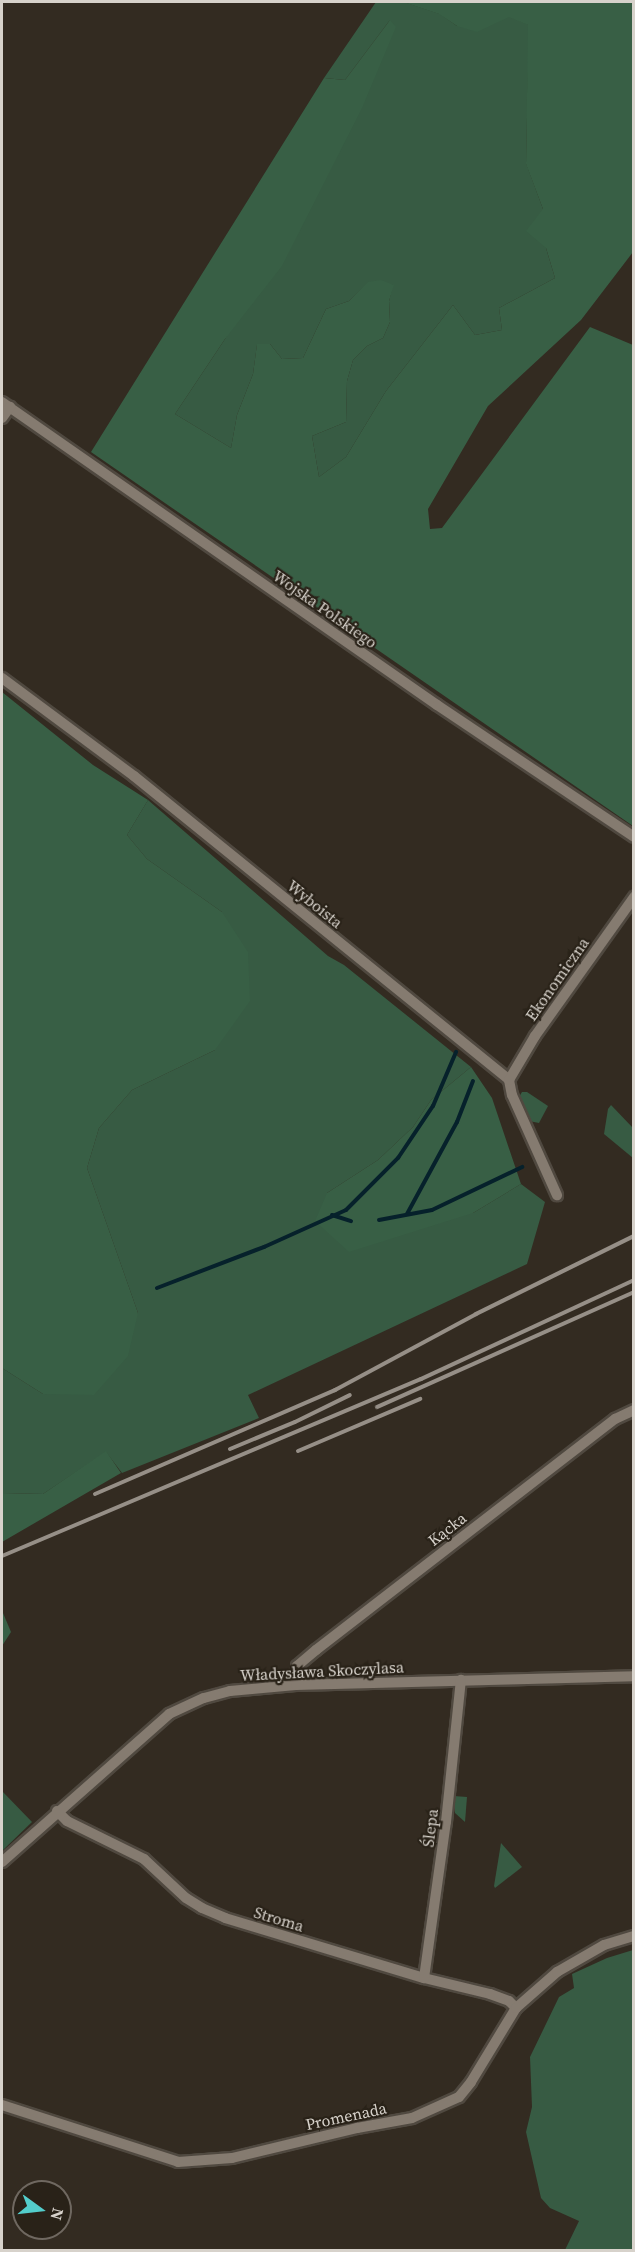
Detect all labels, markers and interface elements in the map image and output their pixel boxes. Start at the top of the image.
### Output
street label: Wojska Polskiego [269,566,381,652]
street label: Wyboista [283,876,347,932]
street label: Ekonomiczna [521,934,593,1024]
street label: Kącka [424,1508,470,1550]
street label: Władysława Skoczylasa [240,1657,404,1685]
street label: Ślepa [418,1808,442,1848]
street label: Stroma [252,1902,306,1936]
street label: Promenada [304,2098,388,2134]
north arrow [12,2180,72,2240]
text: N [45,2206,70,2223]

